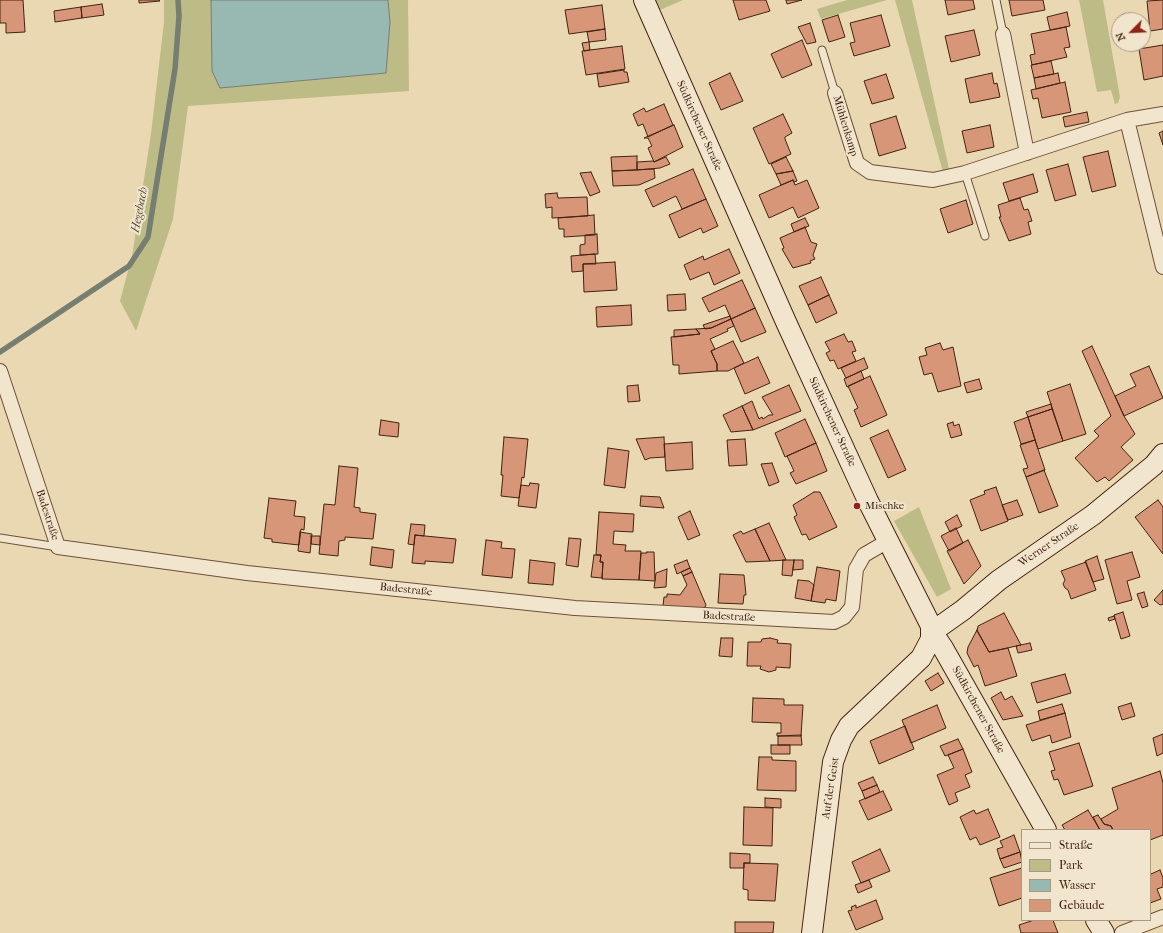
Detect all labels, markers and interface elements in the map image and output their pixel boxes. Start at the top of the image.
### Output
north arrow [1111,12,1151,52]
text: N [1113,30,1128,43]
street label: Südkirchener Straße [673,79,725,173]
street label: Mühlenkamp [829,94,861,158]
water label: Hegebach [129,186,151,234]
street label: Südkirchener Straße [805,375,859,469]
street label: Badestraße [33,488,61,542]
place label: Mischke [865,499,904,513]
marker: Mischke [852,501,862,511]
street label: Werner Straße [1016,520,1082,570]
street label: Badestraße [379,581,433,599]
street label: Badestraße [702,609,756,625]
street label: Südkirchener Straße [949,664,1007,756]
street label: Auf der Geist [820,756,842,820]
legend [1021,829,1151,921]
text: Straße [1059,838,1093,852]
text: Park [1059,858,1083,872]
text: Wasser [1059,878,1095,892]
text: Gebäude [1059,898,1104,912]

